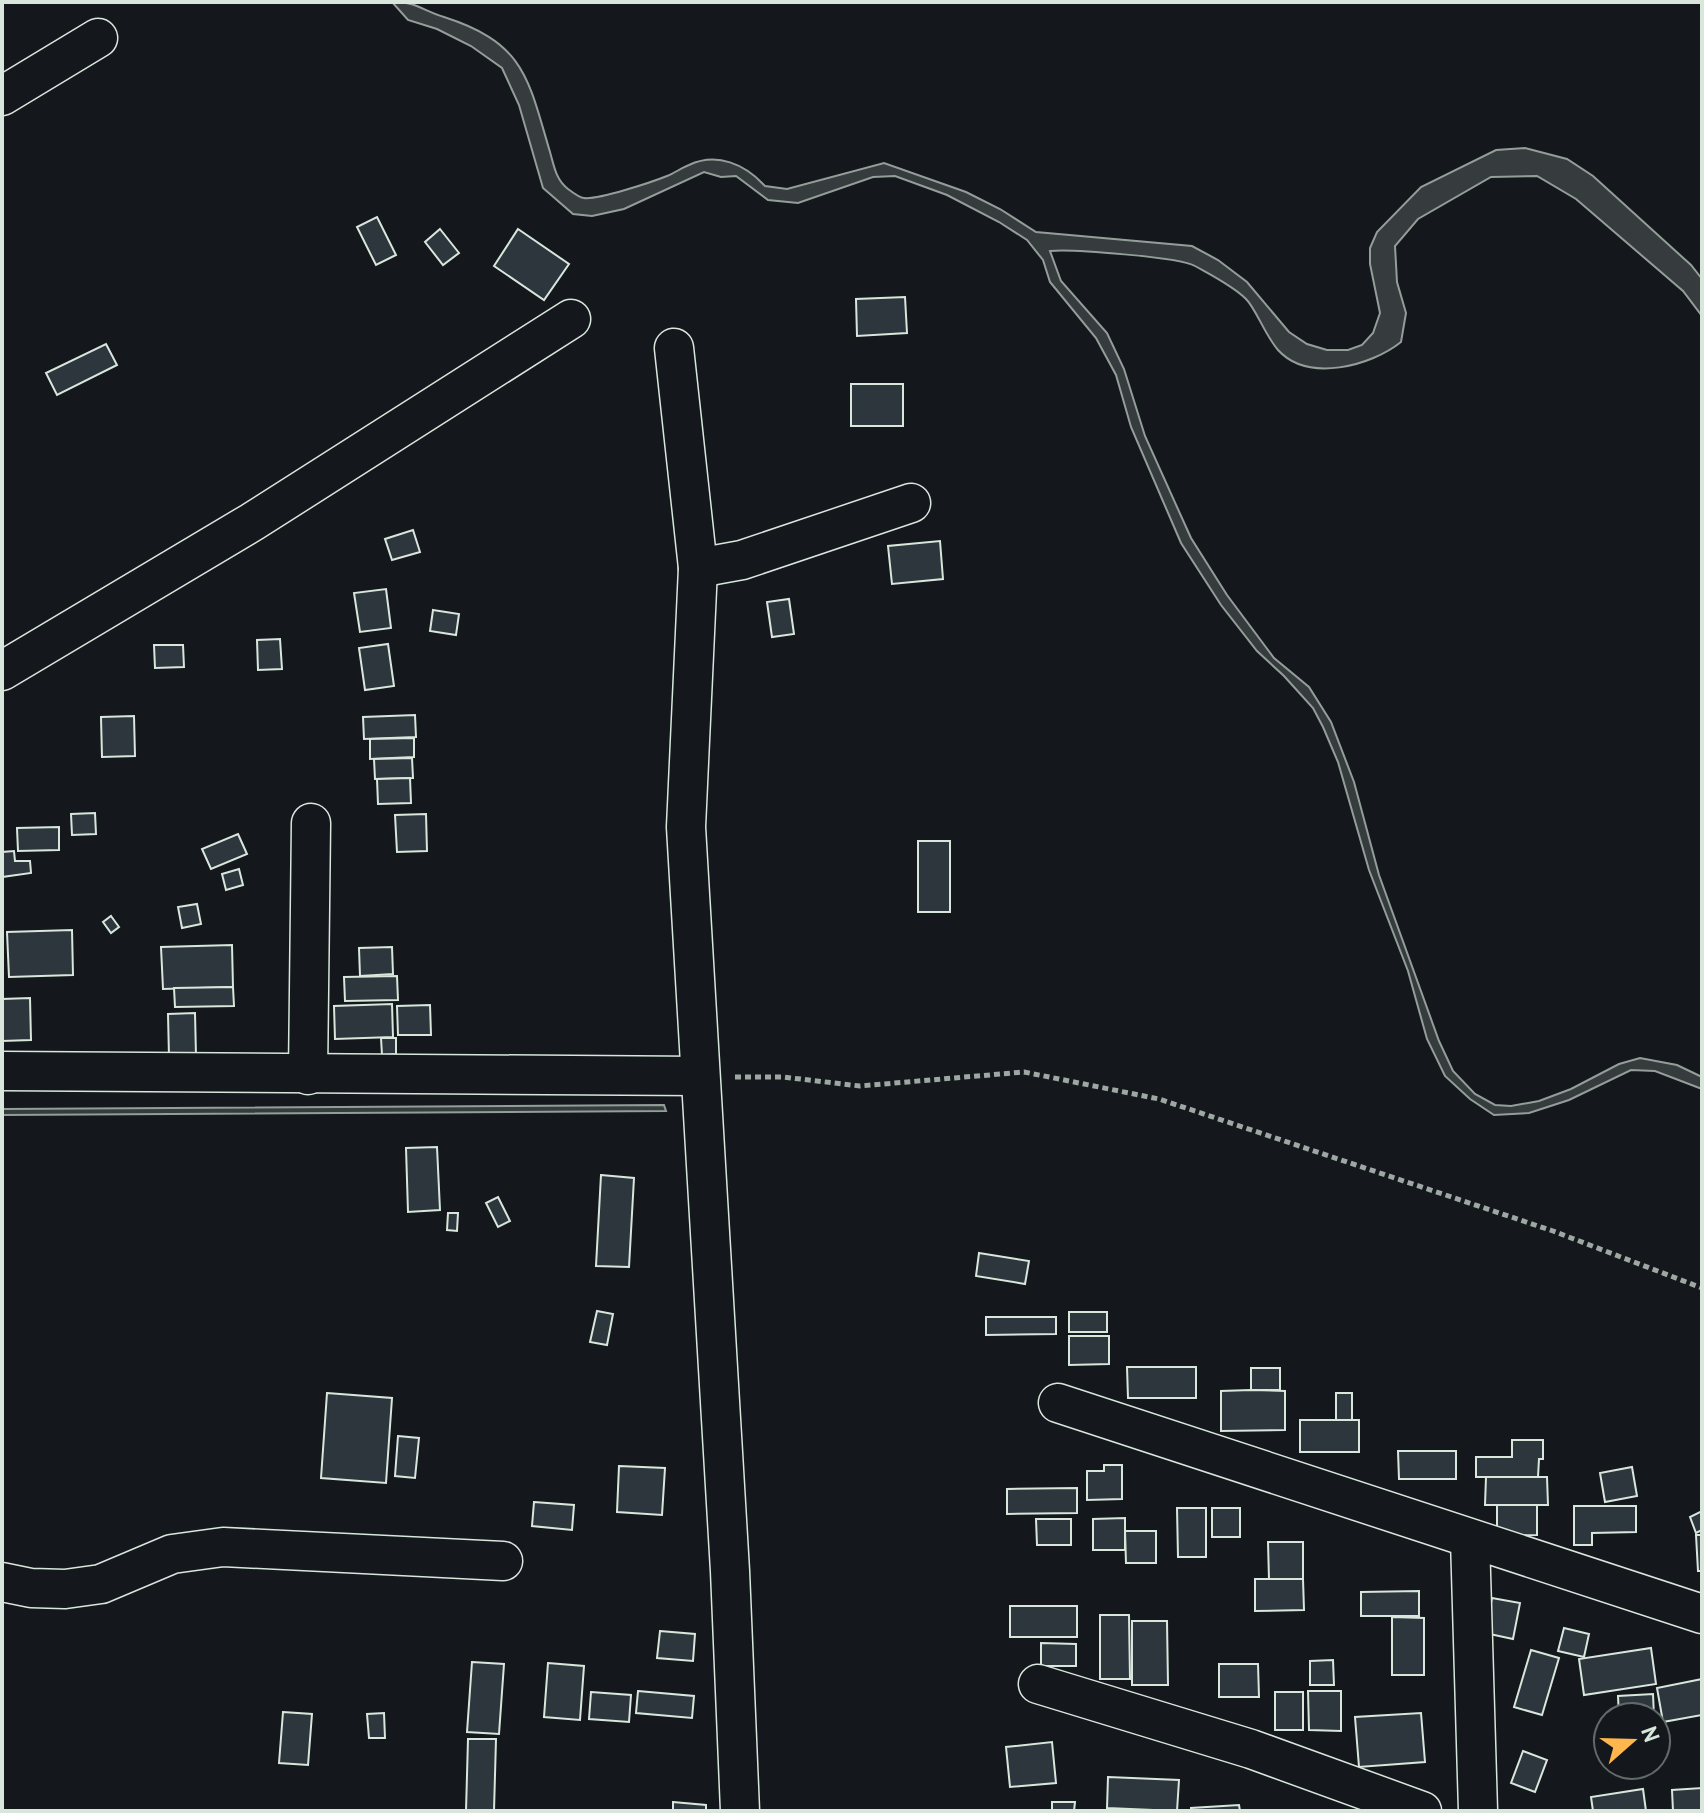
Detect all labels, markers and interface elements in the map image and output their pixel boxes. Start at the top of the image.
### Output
north arrow [1592,1701,1672,1781]
text: N [1635,1723,1666,1746]

